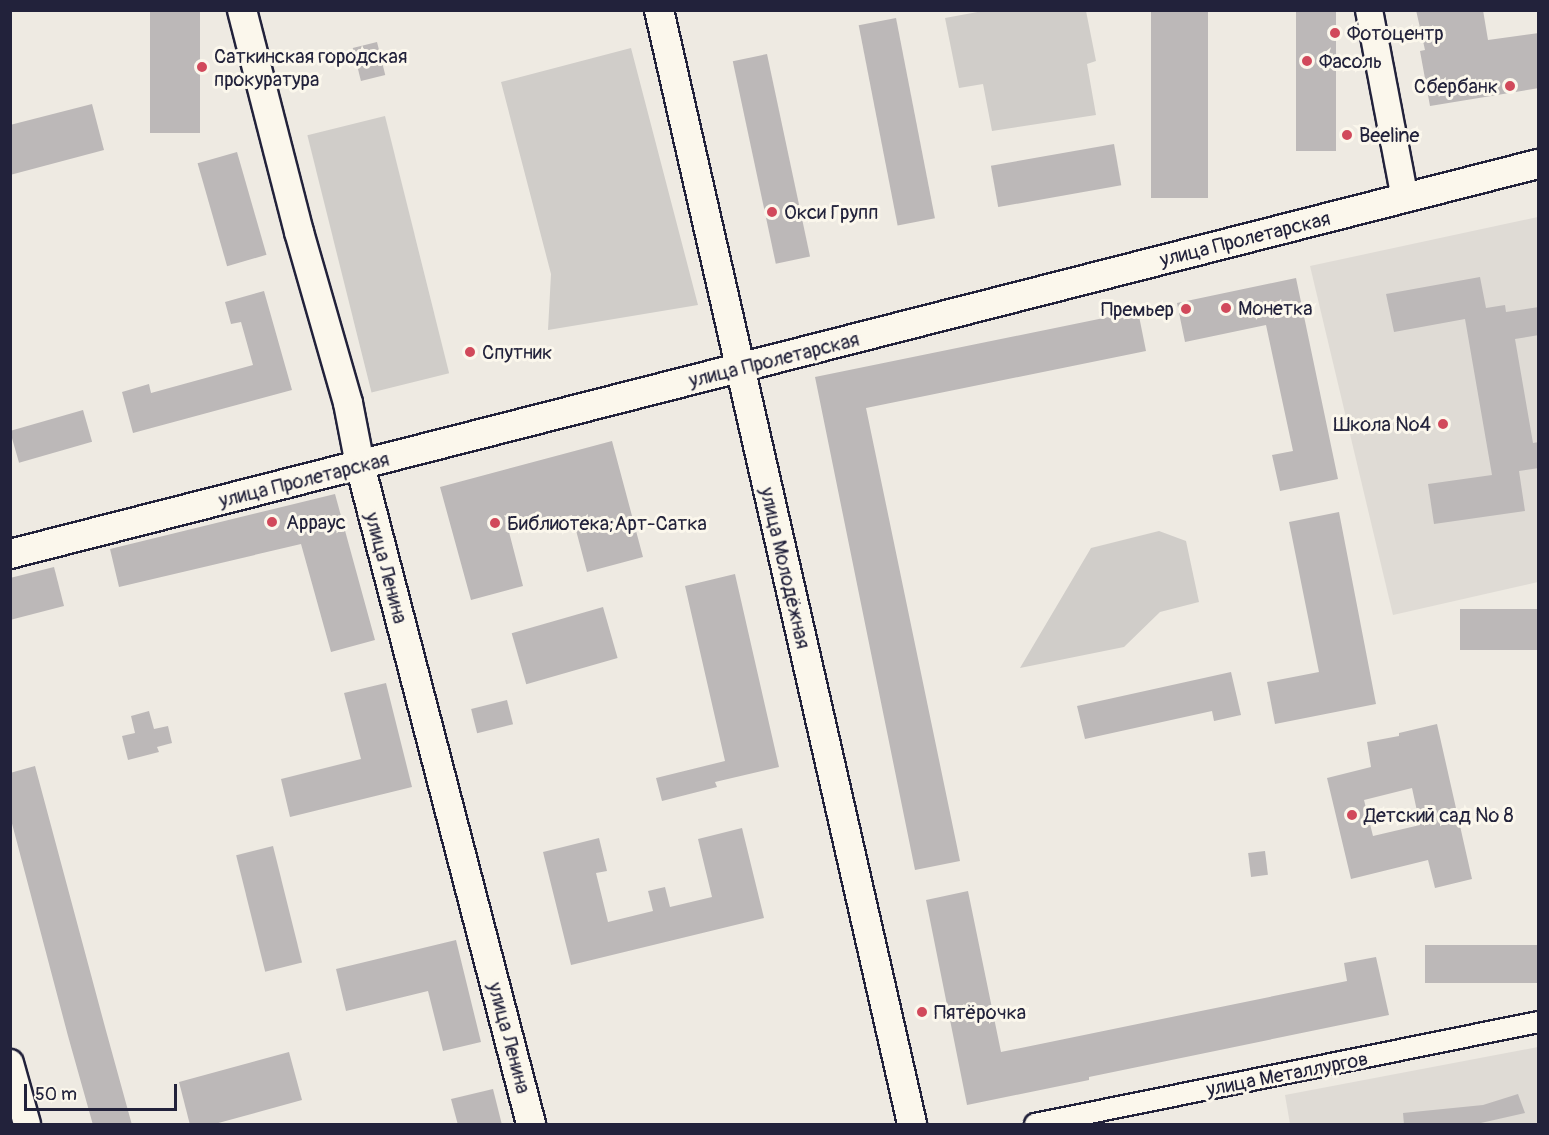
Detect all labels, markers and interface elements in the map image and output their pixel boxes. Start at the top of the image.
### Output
place label: Фотоцентр [1347,21,1444,45]
marker: Фотоцентр [1328,26,1342,40]
place label: Саткинская городская прокуратура [214,44,407,91]
place label: Фасоль [1319,49,1382,73]
marker: Фасоль [1300,54,1314,68]
marker: Саткинская городская прокуратура [195,60,209,74]
place label: Сбербанк [1414,74,1498,98]
marker: Сбербанк [1503,79,1517,93]
place label: Beeline [1359,123,1419,147]
marker: Beeline [1340,128,1354,142]
place label: Окси Групп [784,200,878,224]
marker: Окси Групп [765,205,779,219]
street label: улица Пролетарская [1157,206,1333,272]
place label: Монетка [1238,296,1313,320]
place label: Премьер [1101,297,1174,321]
marker: Монетка [1219,301,1233,315]
marker: Премьер [1179,302,1193,316]
street label: улица Пролетарская [686,327,862,393]
place label: Спутник [482,340,552,364]
marker: Спутник [463,345,477,359]
place label: Школа №4 [1334,412,1431,436]
marker: Школа №4 [1436,417,1450,431]
street label: улица Пролетарская [216,447,392,513]
street label: улица Молодёжная [755,485,815,651]
place label: Арраус [286,510,346,534]
street label: улица Ленина [360,510,412,626]
place label: Библиотека;Арт-Сатка [507,511,707,535]
marker: Арраус [263,513,281,531]
marker: Библиотека;Арт-Сатка [488,516,502,530]
place label: Детский сад № 8 [1364,803,1514,827]
marker: Детский сад № 8 [1345,808,1359,822]
street label: улица Ленина [483,980,535,1096]
place label: Пятёрочка [934,1000,1026,1024]
marker: Пятёрочка [915,1005,929,1019]
street label: улица Металлургов [1204,1047,1370,1101]
scale bar [27,1072,180,1110]
text: 50 m [35,1083,77,1106]

